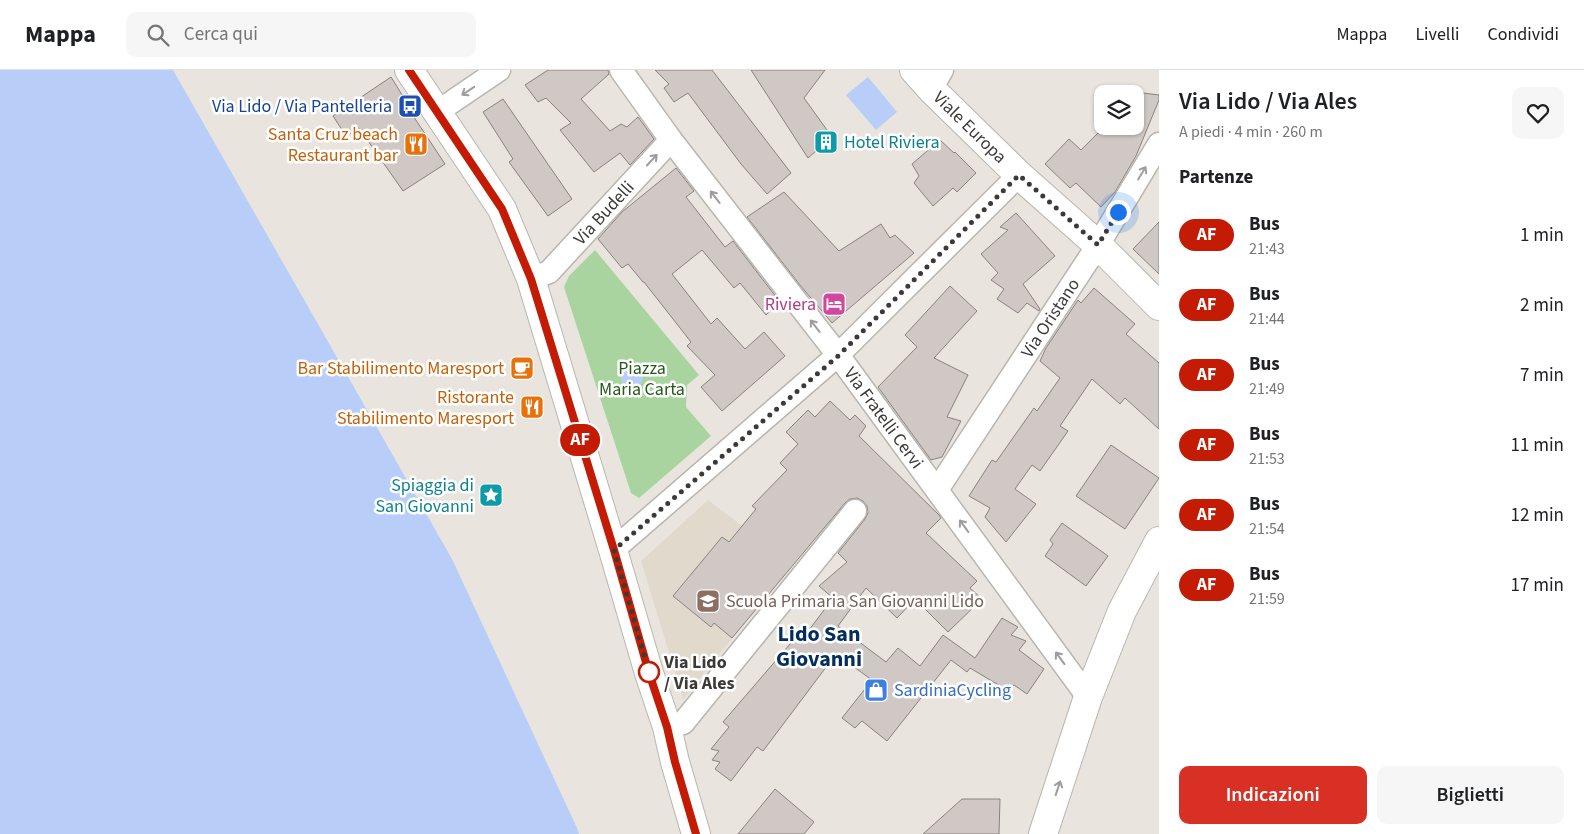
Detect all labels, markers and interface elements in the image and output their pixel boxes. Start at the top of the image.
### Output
search box [126,12,476,57]
text: Mappa [25,17,96,52]
icon: search [144,21,172,49]
text: Cerca qui [184,21,258,48]
text: Mappa [1336,22,1387,47]
text: Livelli [1415,22,1459,47]
text: Condividi [1487,22,1559,47]
text: Via Lido / Via Ales [1179,84,1357,119]
street label: Viale Europa [928,85,1012,169]
map controls [1094,85,1144,135]
button: layers [1094,85,1144,135]
one-way arrow [461,86,475,96]
button: heart [1512,87,1564,139]
bus stop icon: Via Lido / Via Pantelleria [397,93,423,119]
place label: Via Lido / Via Pantelleria [212,94,392,119]
text: A piedi · 4 min · 260 m [1179,121,1323,143]
place label: Santa Cruz beach Restaurant bar [268,122,399,168]
building icon: Hotel Riviera [813,129,839,155]
place label: Hotel Riviera [844,130,939,155]
restaurant icon: Santa Cruz beach Restaurant bar [403,131,429,157]
one-way arrow [646,154,658,167]
text: Partenze [1179,164,1253,191]
one-way arrow [1137,166,1147,180]
street label: Via Budelli [568,175,640,250]
one-way arrow [710,191,721,204]
your location [1106,200,1131,225]
text: Bus [1249,211,1280,238]
text: AF [1197,222,1216,247]
text: 1 min [1520,222,1564,249]
text: 21:43 [1249,238,1285,260]
street label: Via Oristano [1015,273,1085,363]
text: Bus [1249,281,1280,308]
hotel icon: Riviera [821,291,847,317]
place label: Riviera [765,292,816,317]
text: AF [1197,292,1216,317]
text: 2 min [1520,292,1564,319]
text: 21:44 [1249,308,1285,330]
one-way arrow [809,320,820,333]
text: Bus [1249,351,1280,378]
cafe icon: Bar Stabilimento Maresport [509,355,535,381]
place label: Bar Stabilimento Maresport [297,356,504,381]
park label: Piazza Maria Carta [599,356,685,402]
street label: Via Fratelli Cervi [838,362,929,474]
text: AF [1197,362,1216,387]
text: 7 min [1520,362,1564,389]
text: 21:49 [1249,378,1285,400]
place label: Ristorante Stabilimento Maresport [337,385,514,431]
restaurant icon: Ristorante Stabilimento Maresport [519,394,545,420]
text: Bus [1249,421,1280,448]
line badge: AF [558,424,602,456]
text: AF [570,427,590,452]
text: AF [1197,432,1216,457]
text: 11 min [1510,432,1564,459]
text: 21:53 [1249,448,1285,470]
place label: Spiaggia di San Giovanni [375,473,474,519]
place icon: Spiaggia di San Giovanni [478,482,504,508]
text: Bus [1249,491,1280,518]
text: AF [1197,502,1216,527]
text: 12 min [1510,502,1564,529]
text: 21:54 [1249,518,1285,540]
one-way arrow [959,519,969,533]
text: Bus [1249,561,1280,588]
text: AF [1197,572,1216,597]
text: 17 min [1510,572,1564,599]
school or university icon: Scuola Primaria San Giovanni Lido [695,588,721,614]
text: 21:59 [1249,588,1285,610]
place label: Scuola Primaria San Giovanni Lido [726,589,984,614]
district label: Lido San Giovanni [776,618,862,675]
place label: Via Lido / Via Ales [663,650,735,696]
one-way arrow [1054,651,1065,665]
marker: Via Lido / Via Ales [638,661,660,683]
shop icon: SardiniaCycling [863,677,889,703]
place label: SardiniaCycling [894,678,1011,703]
button: Indicazioni [1179,766,1367,824]
button: Biglietti [1377,766,1564,824]
one-way arrow [1054,780,1063,796]

